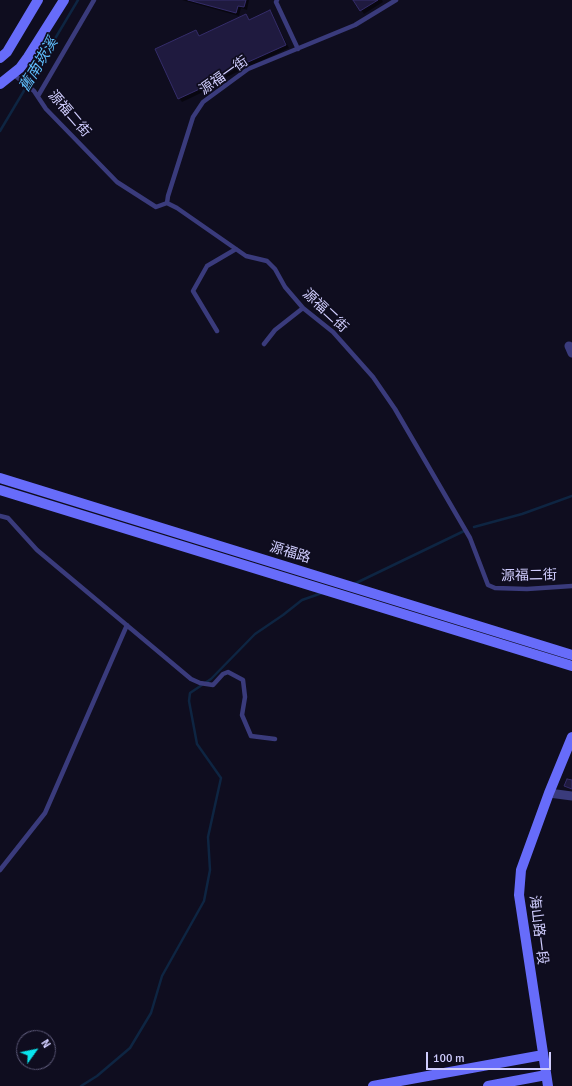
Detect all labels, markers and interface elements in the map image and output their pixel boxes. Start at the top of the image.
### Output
water label: 舊南崁溪 [16,35,62,95]
street label: 源福一街 [196,53,252,99]
street label: 源福二街 [44,87,94,141]
street label: 源福二街 [299,286,351,336]
street label: 源福路 [267,539,313,567]
street label: 源福二街 [501,567,557,585]
street label: 海山路一段 [525,894,551,966]
north arrow [16,1030,56,1070]
text: N [38,1037,53,1050]
scale bar [428,1044,553,1070]
text: 100 m [433,1051,465,1066]

